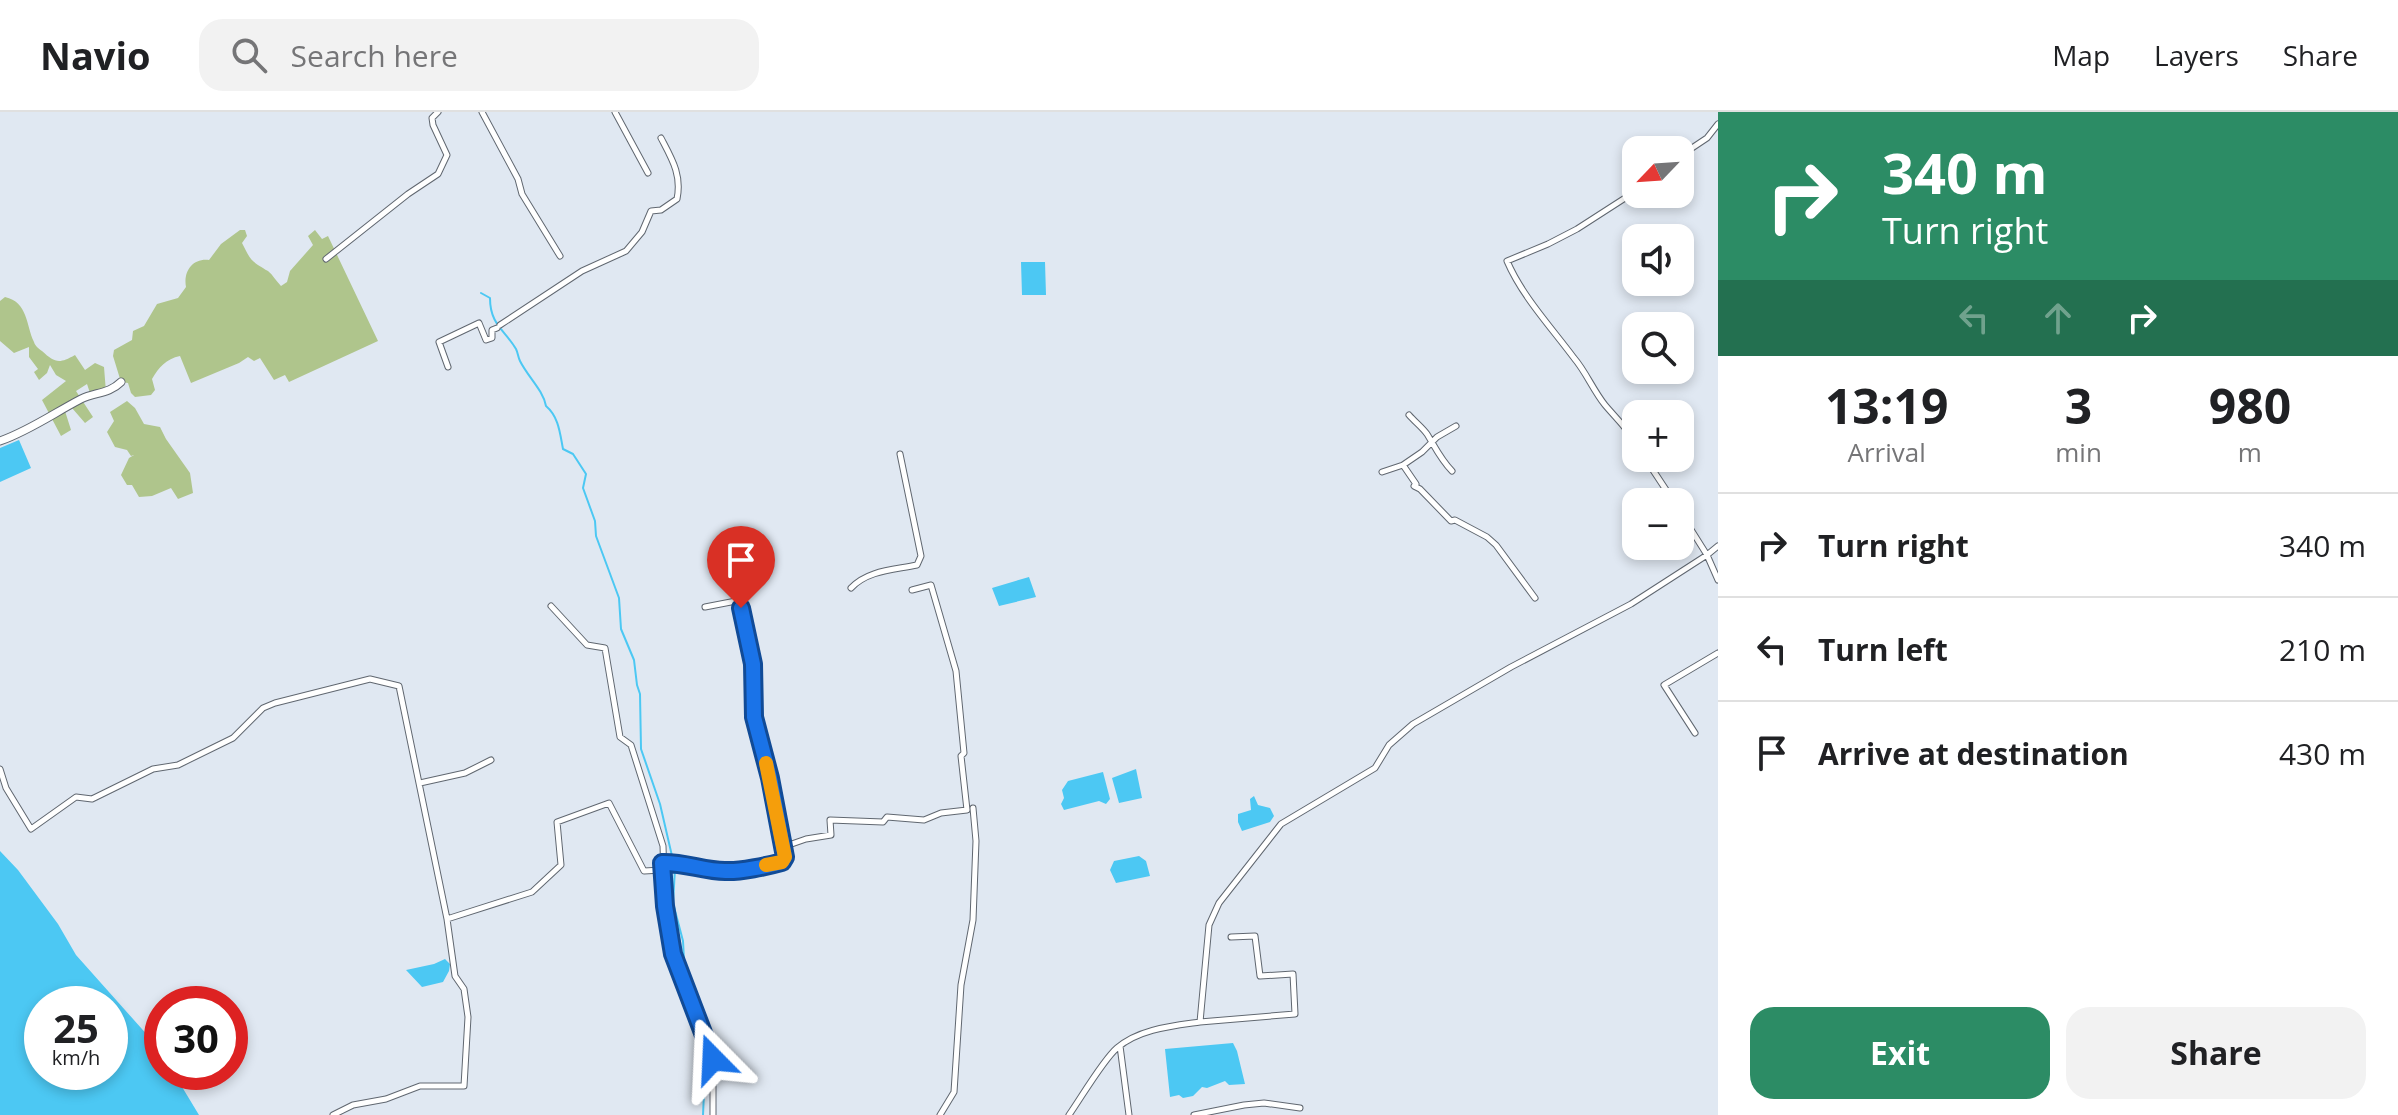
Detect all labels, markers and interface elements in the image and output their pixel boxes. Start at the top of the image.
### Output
search box [199,19,759,91]
text: Navio [40,29,151,81]
icon: search [227,33,271,77]
text: Search here [291,35,458,76]
text: Map [2052,36,2110,74]
text: Layers [2154,36,2239,74]
text: Share [2283,36,2358,74]
text: 340 m [1882,134,2048,210]
north arrow [1622,136,1694,208]
map controls [1622,136,1694,560]
icon: right [1750,144,1854,248]
text: Turn right [1882,206,2048,255]
button: sound [1622,224,1694,296]
icon: left [1952,296,1996,340]
icon: ahead [2036,296,2080,340]
icon: right [2120,296,2164,340]
button: search [1622,312,1694,384]
text: 13:19 [1825,373,1948,438]
text: 3 [2065,373,2092,438]
text: 980 [2209,373,2291,438]
button: + [1622,400,1694,472]
text: Arrival [1847,434,1926,470]
text: min [2055,434,2102,470]
text: m [2238,434,2262,470]
button: − [1622,488,1694,560]
icon: right [1750,523,1794,567]
text: Turn right [1818,525,1969,566]
text: 340 m [2279,525,2366,566]
pin [707,526,775,608]
icon: arrive [719,538,763,582]
icon: left [1750,627,1794,671]
text: Turn left [1818,629,1948,670]
text: 210 m [2279,629,2366,670]
icon: arrive [1750,731,1794,775]
text: Arrive at destination [1818,733,2129,774]
text: 430 m [2279,733,2366,774]
speed limit sign: 30 [144,986,248,1090]
text: 25 [53,1000,99,1055]
button: Exit [1750,1007,2050,1099]
button: Share [2066,1007,2366,1099]
position arrow [671,1017,755,1101]
text: km/h [52,1044,100,1071]

